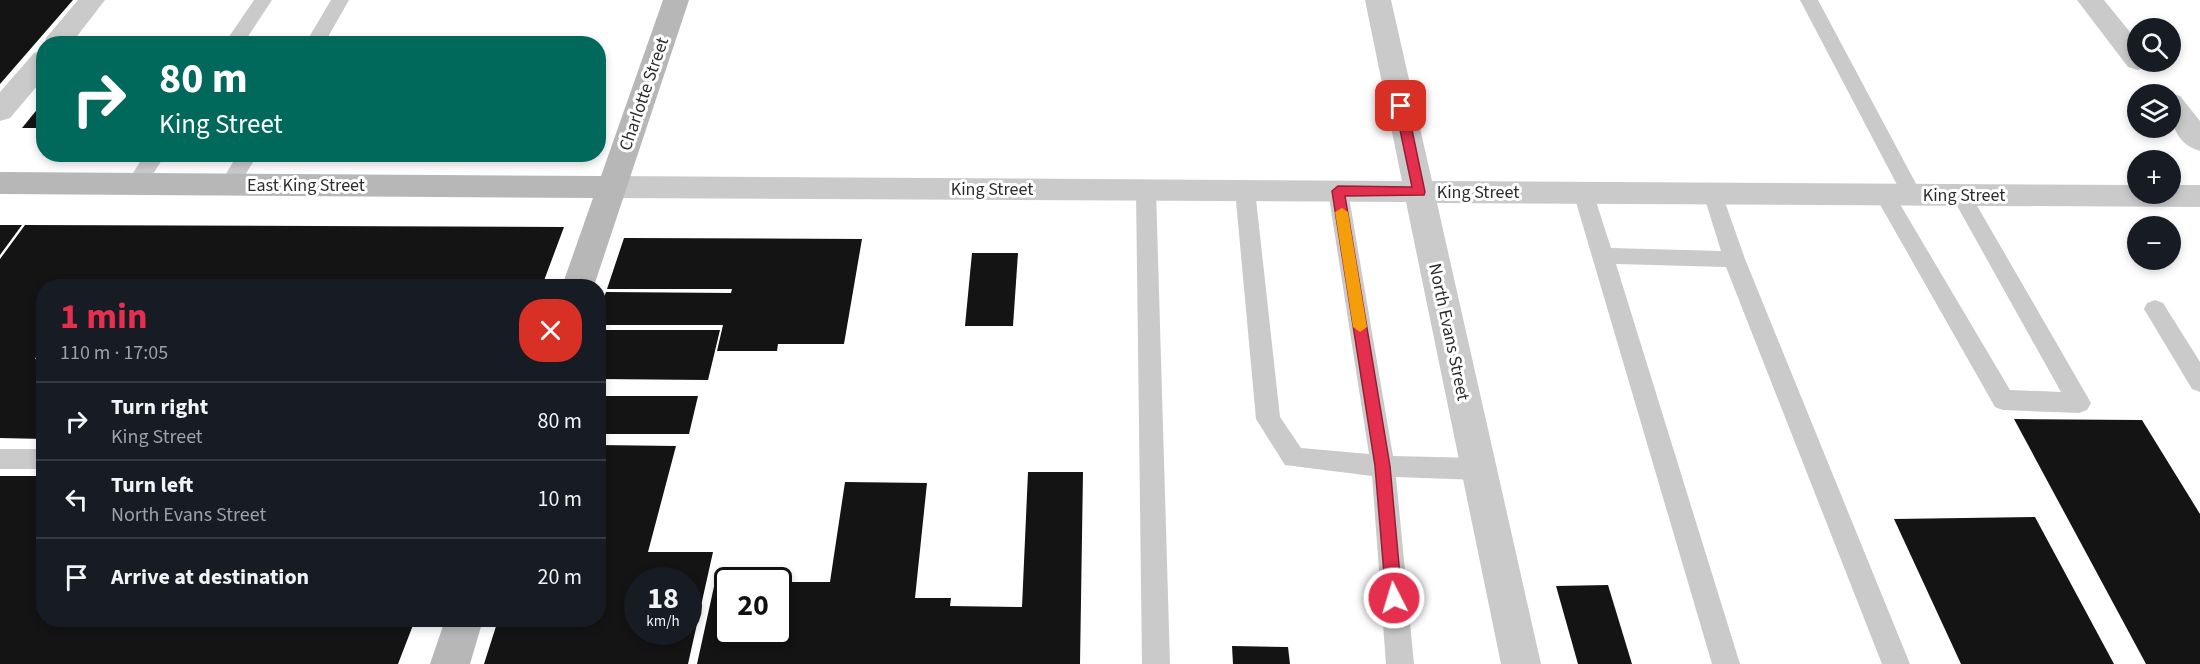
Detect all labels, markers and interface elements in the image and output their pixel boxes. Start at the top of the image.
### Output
map controls [2127,18,2181,270]
button: search [2127,18,2181,72]
street label: Charlotte Street [613,34,675,154]
text: 80 m [159,49,248,109]
icon: right [60,60,138,138]
pin [1375,80,1426,131]
button: layers [2127,84,2181,138]
icon: arrive [1384,89,1417,122]
text: King Street [159,105,283,144]
button: + [2127,150,2181,204]
street label: East King Street [247,173,365,198]
street label: King Street [951,177,1033,202]
street label: King Street [1437,180,1519,205]
street label: King Street [1923,183,2005,208]
button: − [2127,216,2181,270]
street label: North Evans Street [1422,261,1476,403]
text: 1 min [60,291,148,342]
button: close [519,299,582,362]
text: 110 m · 17:05 [60,339,168,367]
text: Turn right [111,391,208,423]
icon: right [60,405,93,438]
text: 80 m [537,405,582,437]
text: King Street [111,423,203,451]
text: Turn left [111,469,193,501]
icon: left [60,483,93,516]
text: 10 m [537,483,582,515]
text: North Evans Street [111,501,266,529]
icon: arrive [60,561,93,594]
text: Arrive at destination [111,561,309,593]
text: 20 m [537,561,582,593]
position arrow [1362,566,1426,630]
speed limit sign: 20 [714,567,792,645]
text: 18 [647,577,679,620]
text: km/h [646,611,680,632]

